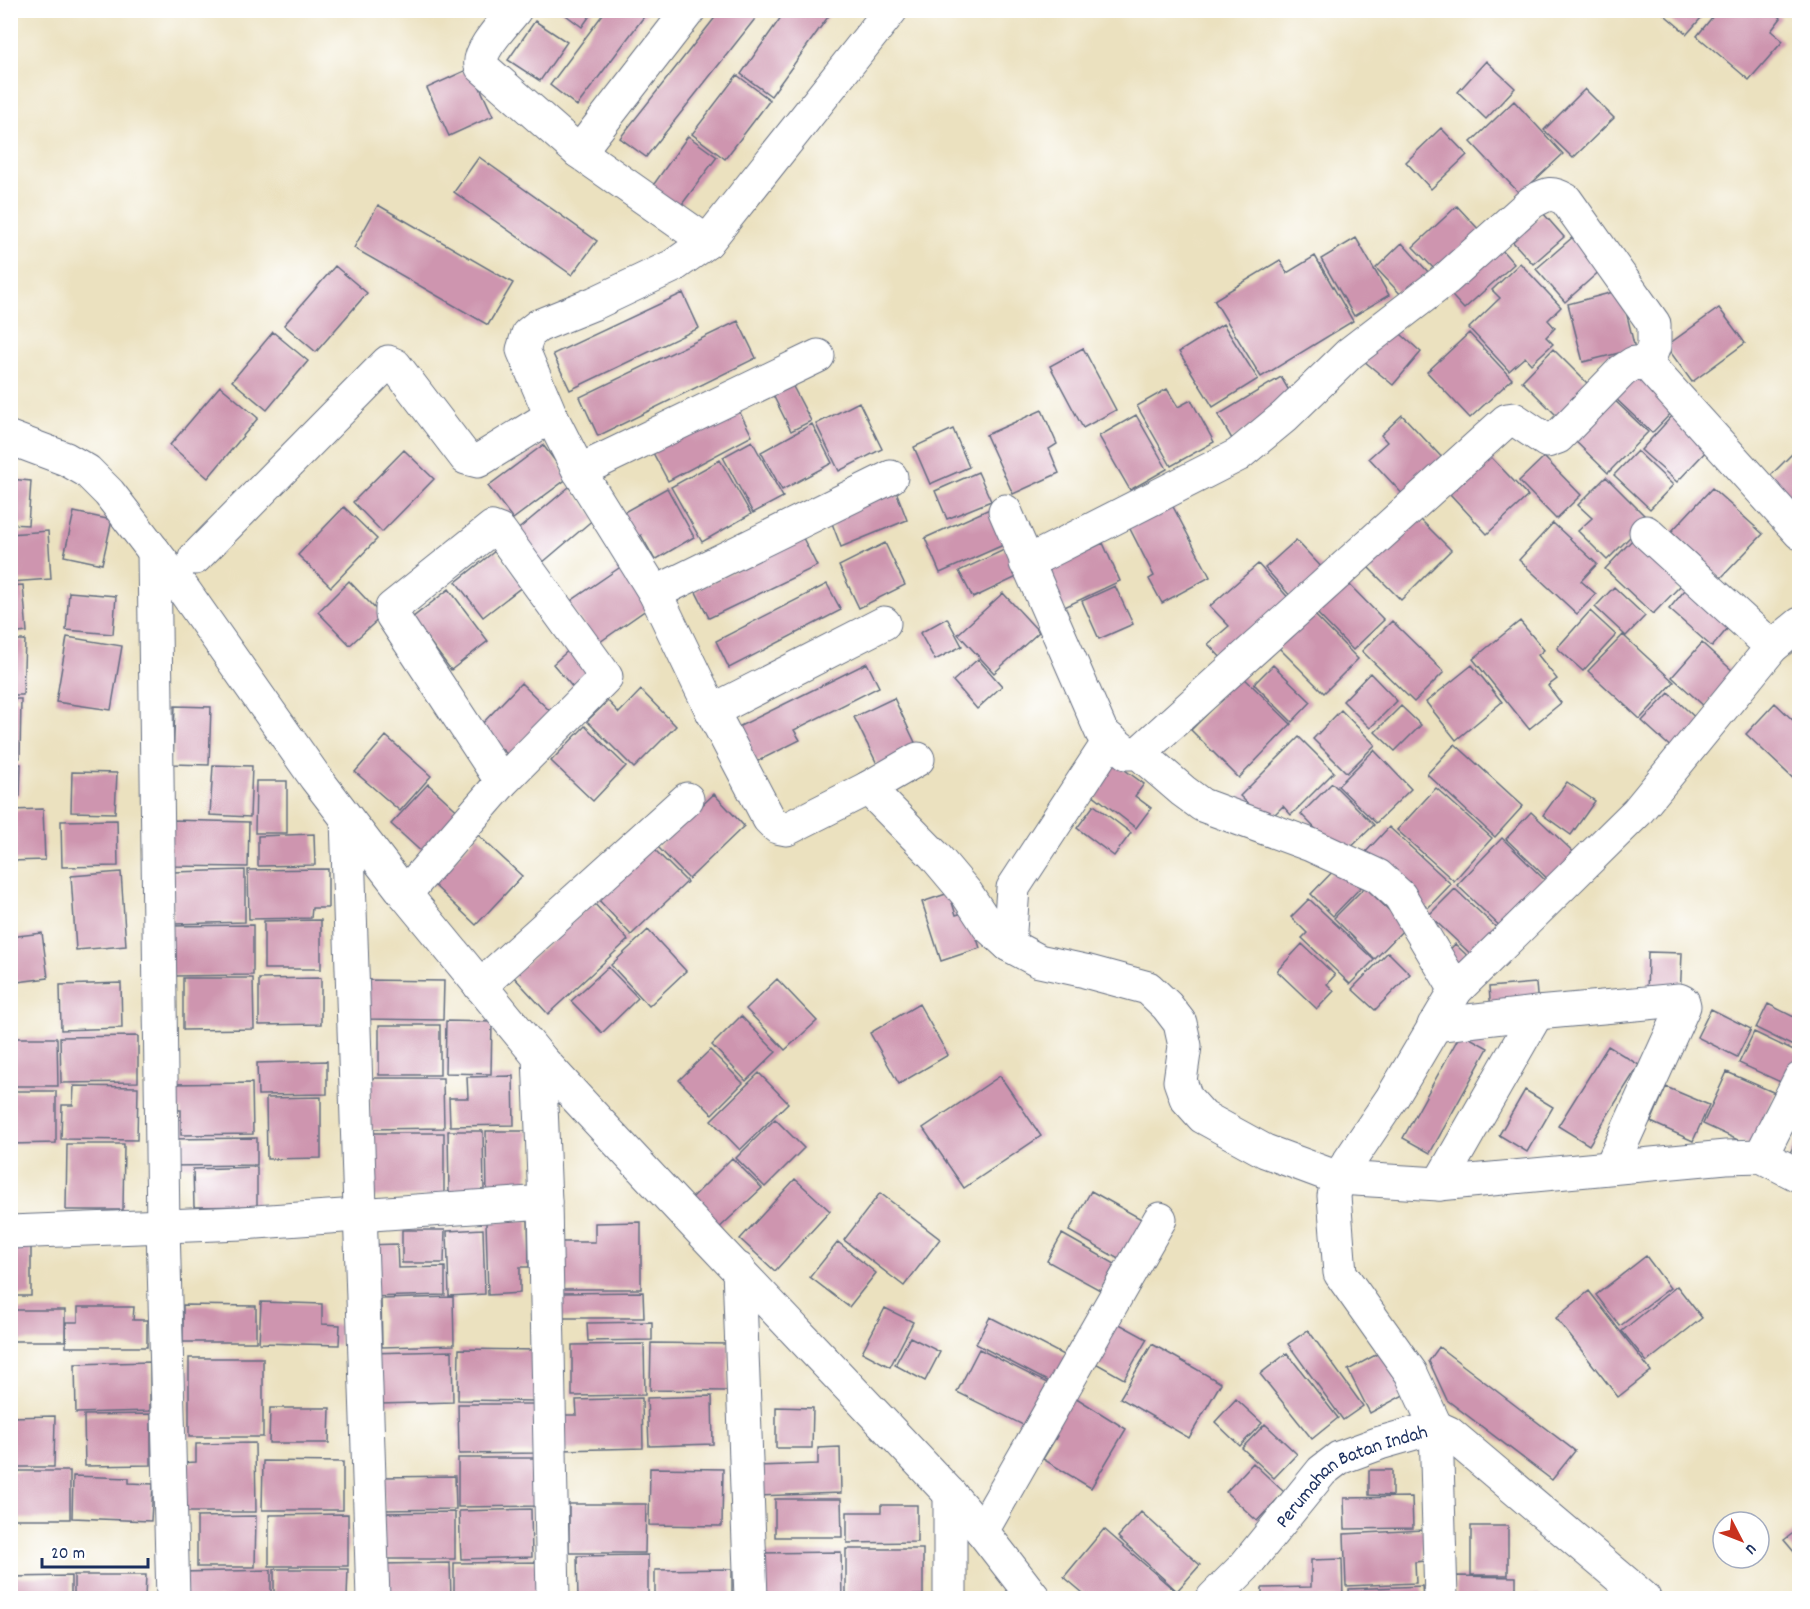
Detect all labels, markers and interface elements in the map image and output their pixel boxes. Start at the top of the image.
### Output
street label: Perumahan Batan Indah [1270,1419,1431,1535]
north arrow [1711,1510,1771,1570]
scale bar [42,1531,148,1569]
text: U [1739,1538,1761,1559]
text: 20 m [51,1542,85,1567]

